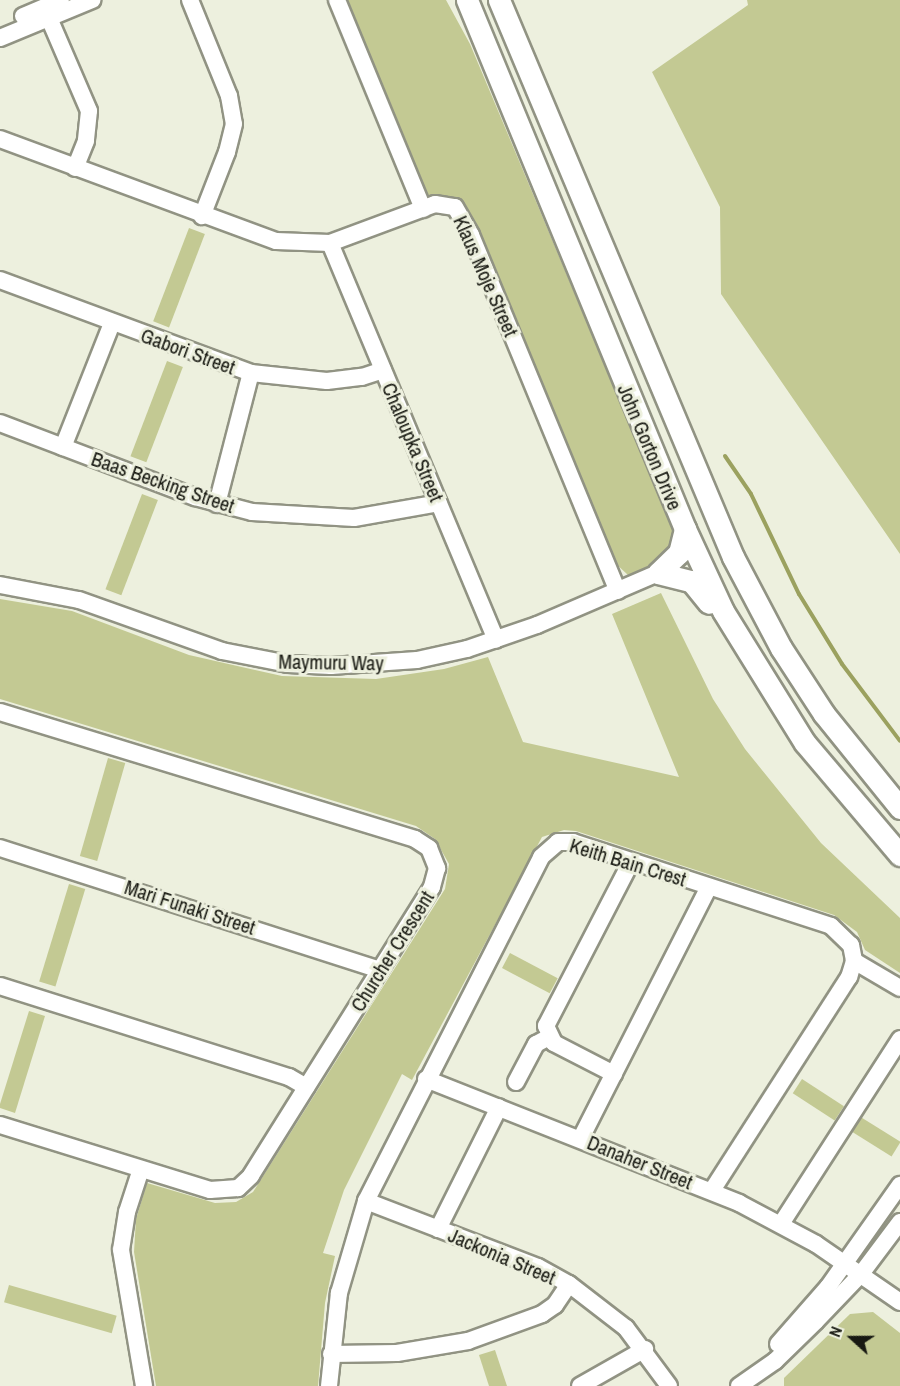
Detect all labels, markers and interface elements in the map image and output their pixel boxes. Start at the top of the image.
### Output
street label: Klaus Moje Street [449,212,523,340]
street label: Gabori Street [138,323,238,379]
street label: Chaloupka Street [377,379,449,505]
street label: John Gorton Drive [613,381,687,513]
street label: Baas Becking Street [88,446,238,518]
street label: Maymuru Way [278,649,384,675]
street label: Keith Bain Crest [567,833,689,891]
street label: Mari Funaki Street [122,875,258,939]
street label: Churcher Crescent [345,886,439,1016]
street label: Danaher Street [584,1130,696,1194]
street label: Jackonia Street [445,1223,559,1289]
north arrow [822,1308,882,1368]
text: N [823,1323,847,1340]

